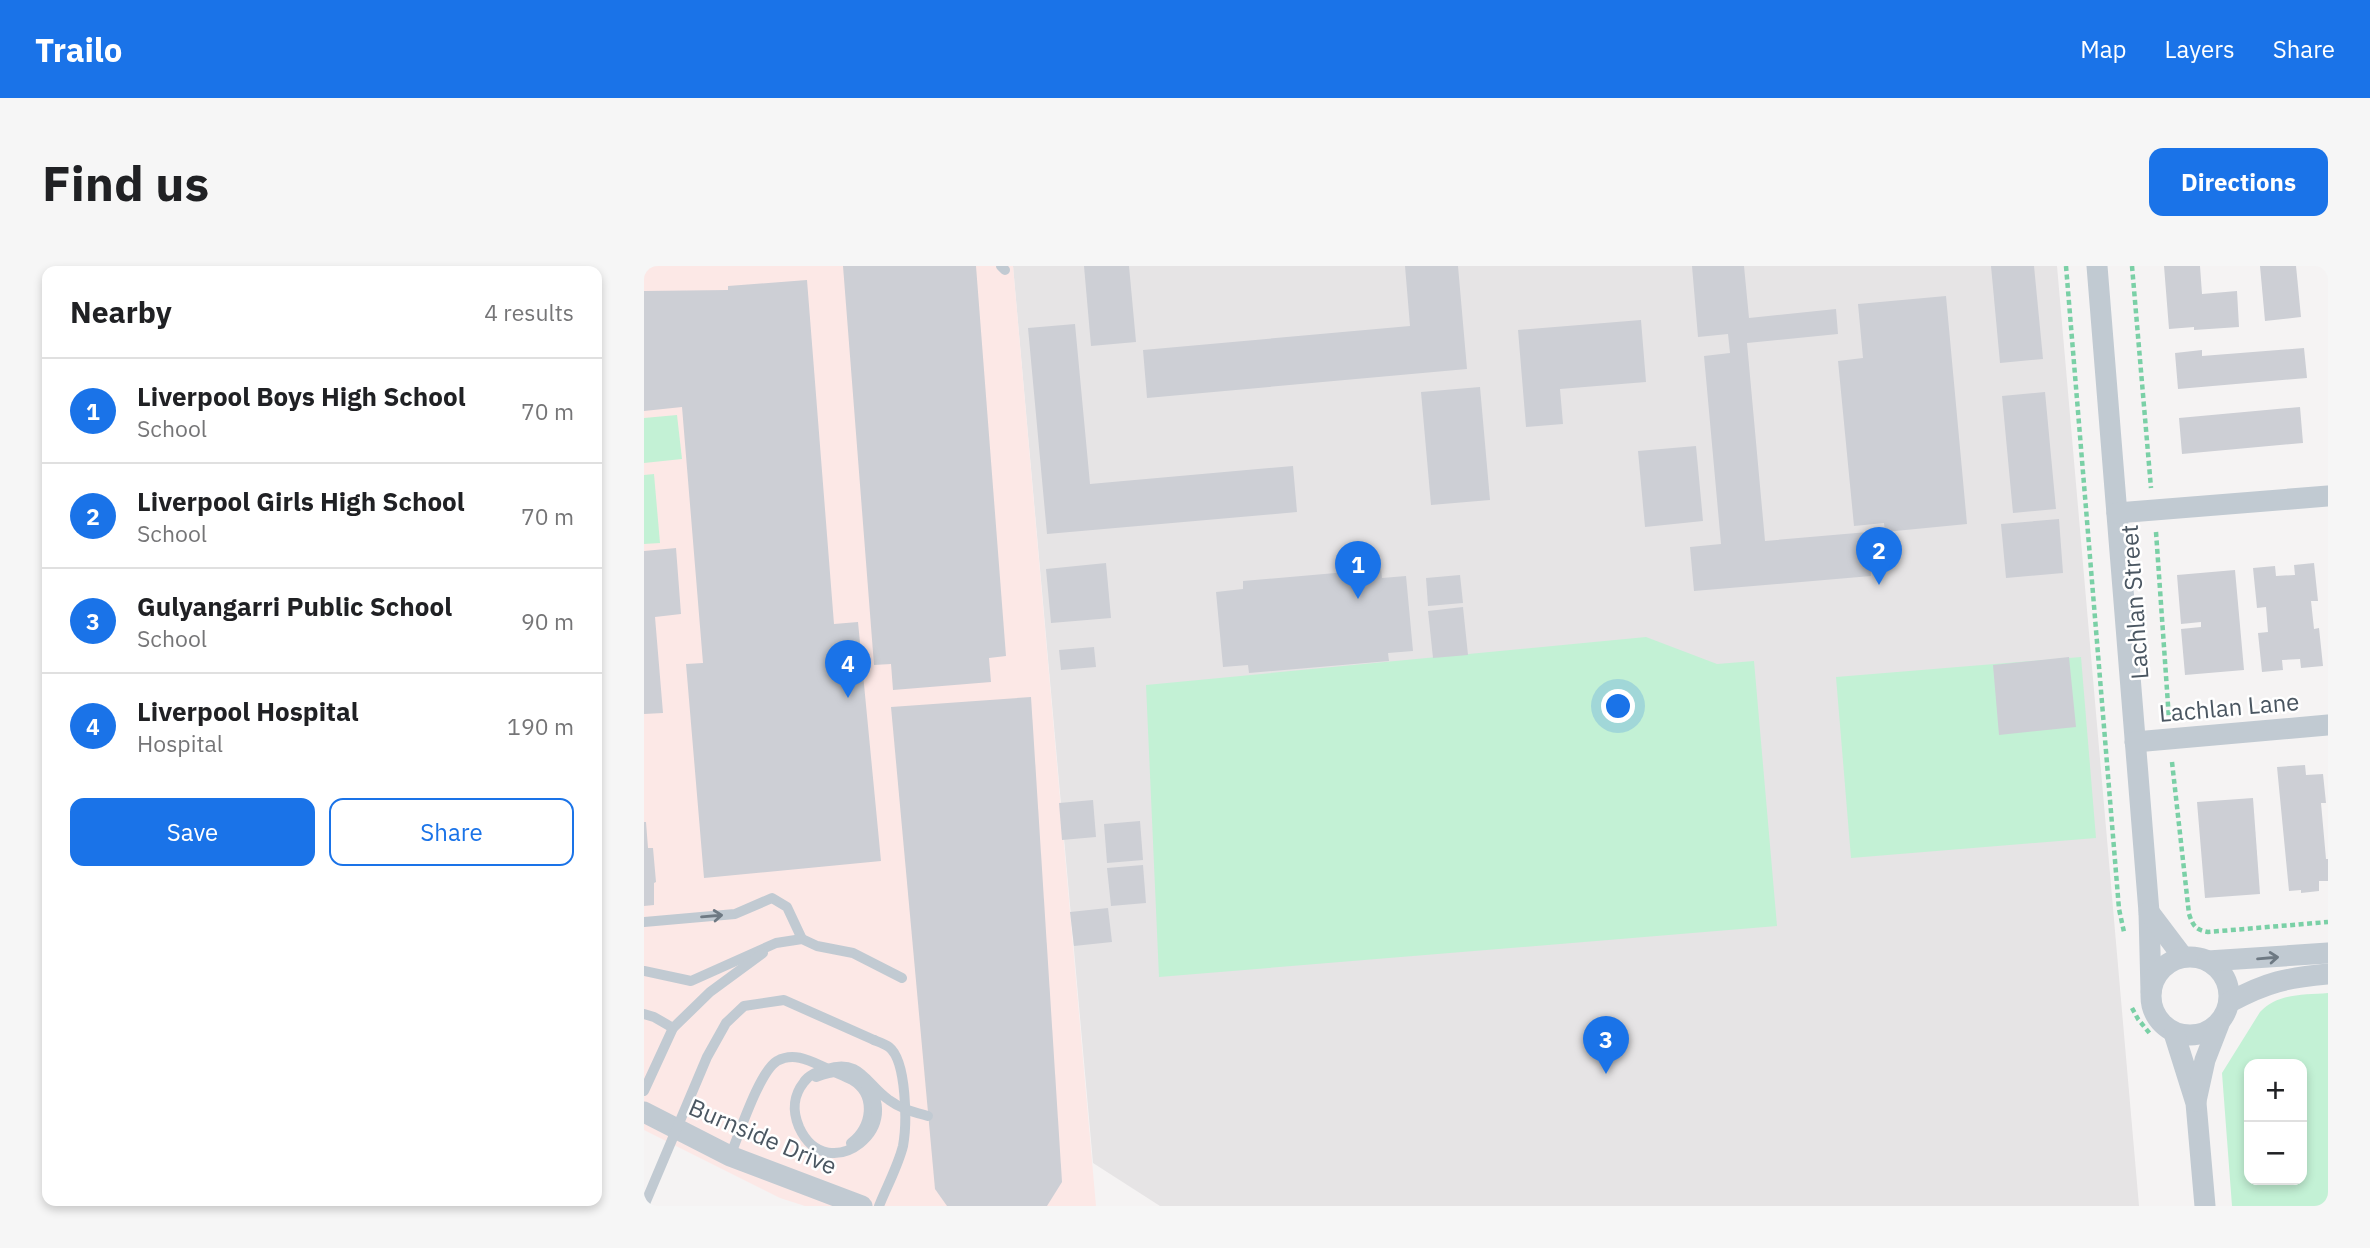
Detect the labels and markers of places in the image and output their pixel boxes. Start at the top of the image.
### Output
pin: 2 [1856,527,1902,585]
pin: 1 [1335,541,1381,599]
pin: 4 [825,640,871,698]
pin: 3 [1583,1016,1629,1074]

